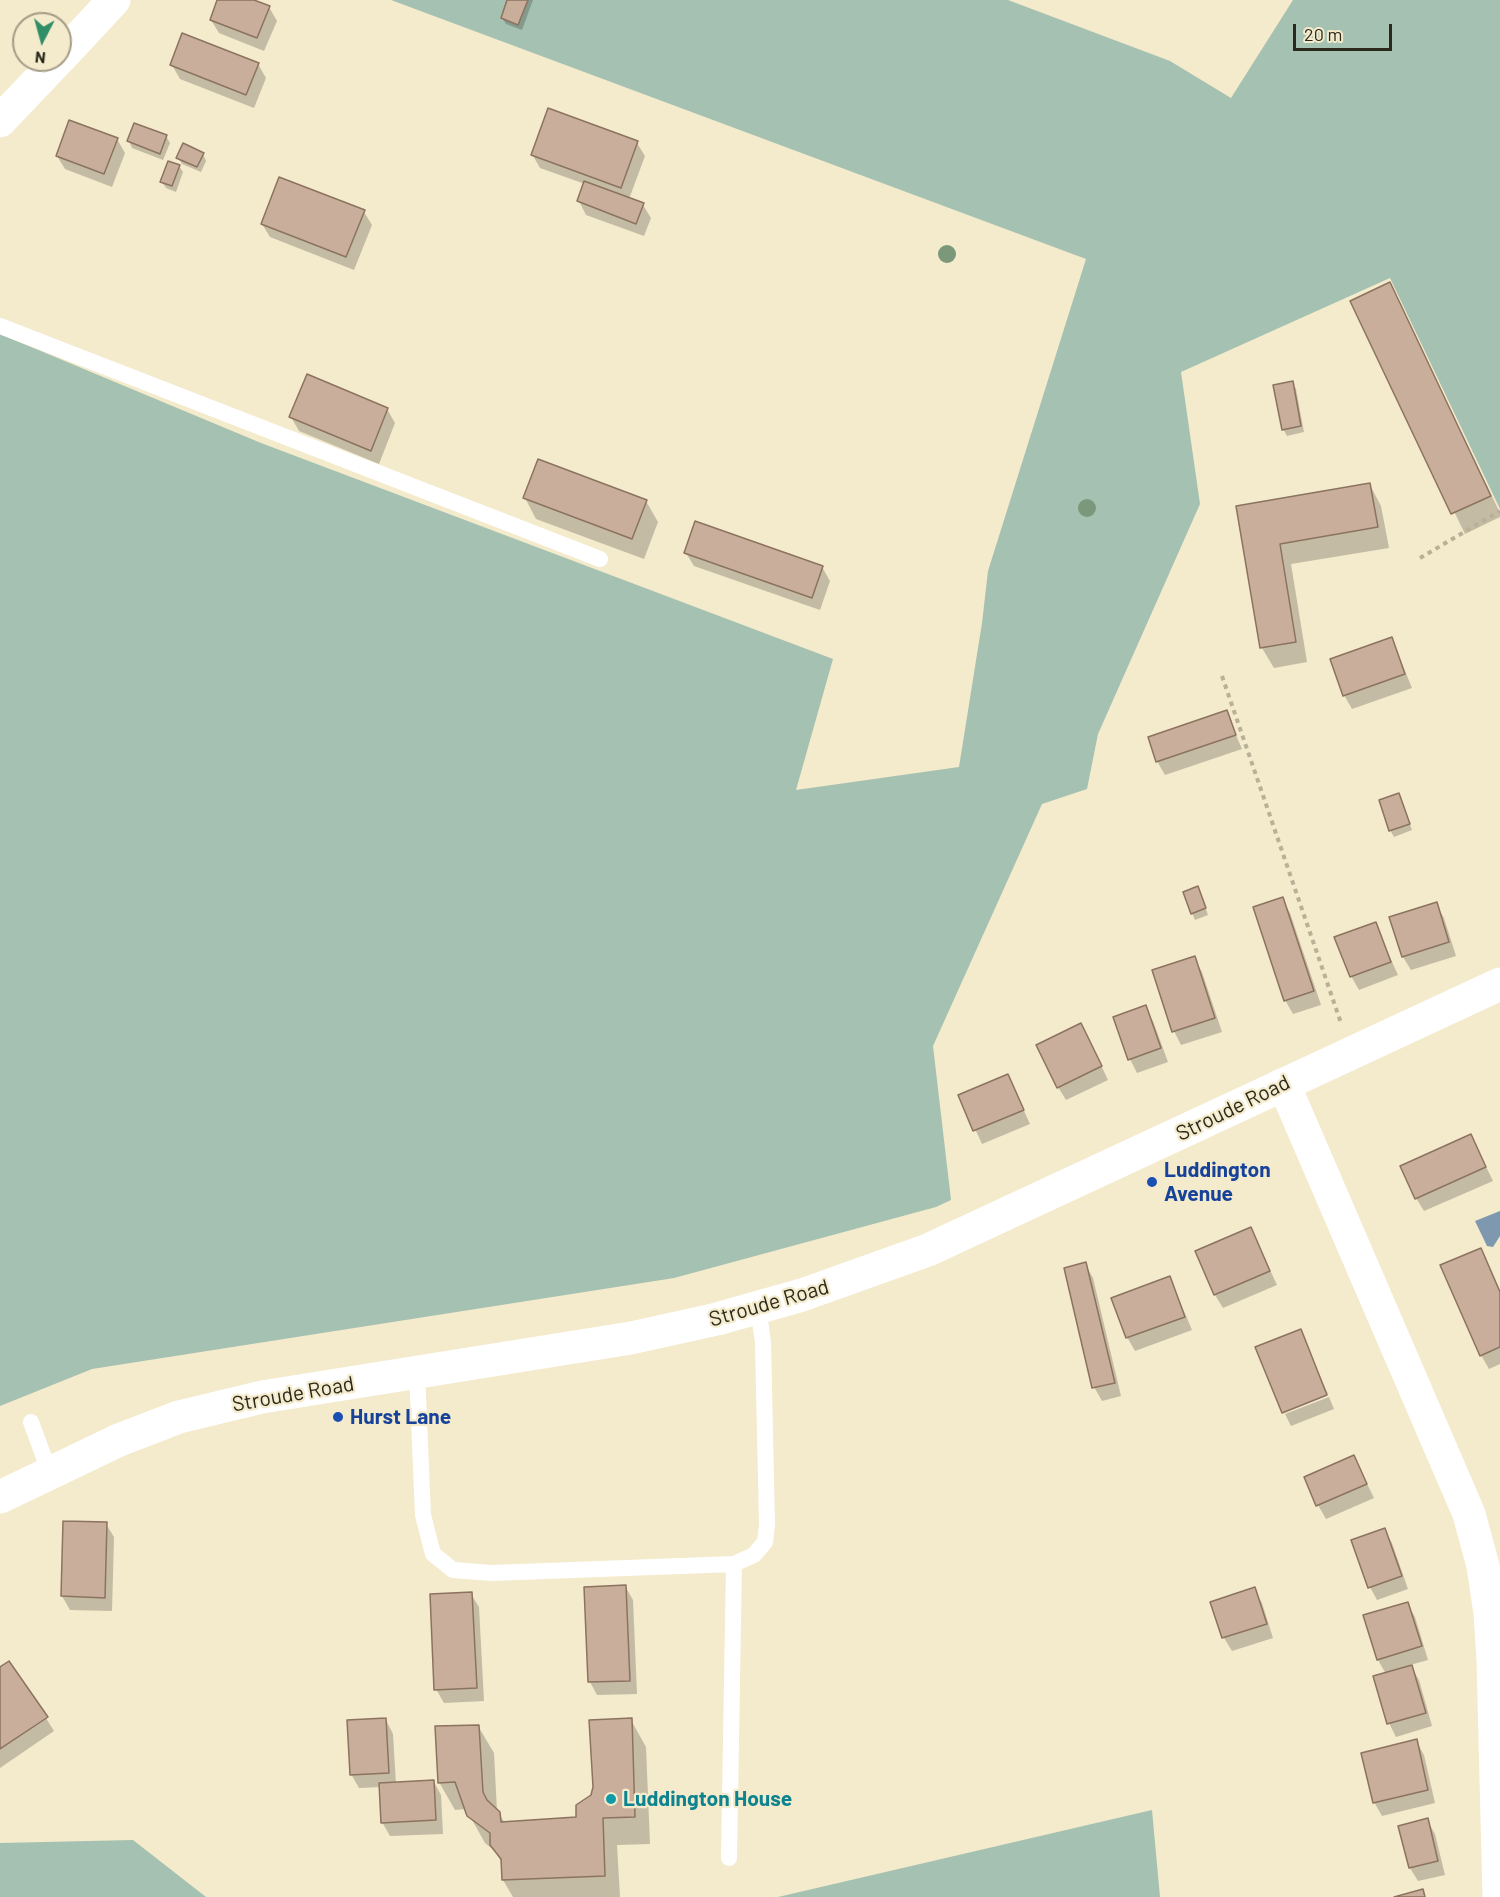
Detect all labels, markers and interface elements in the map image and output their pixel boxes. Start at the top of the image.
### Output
north arrow [12,12,72,72]
scale bar [1296,12,1395,50]
text: 20 m [1304,23,1342,45]
text: N [34,48,47,68]
street label: Stroude Road [1172,1070,1294,1146]
place label: Luddington Avenue [1164,1157,1271,1207]
marker: Luddington Avenue [1145,1175,1159,1189]
street label: Stroude Road [706,1274,832,1332]
street label: Stroude Road [230,1371,356,1417]
place label: Hurst Lane [350,1404,451,1430]
marker: Hurst Lane [331,1410,345,1424]
place label: Luddington House [623,1786,792,1812]
marker: Luddington House [604,1792,618,1806]

